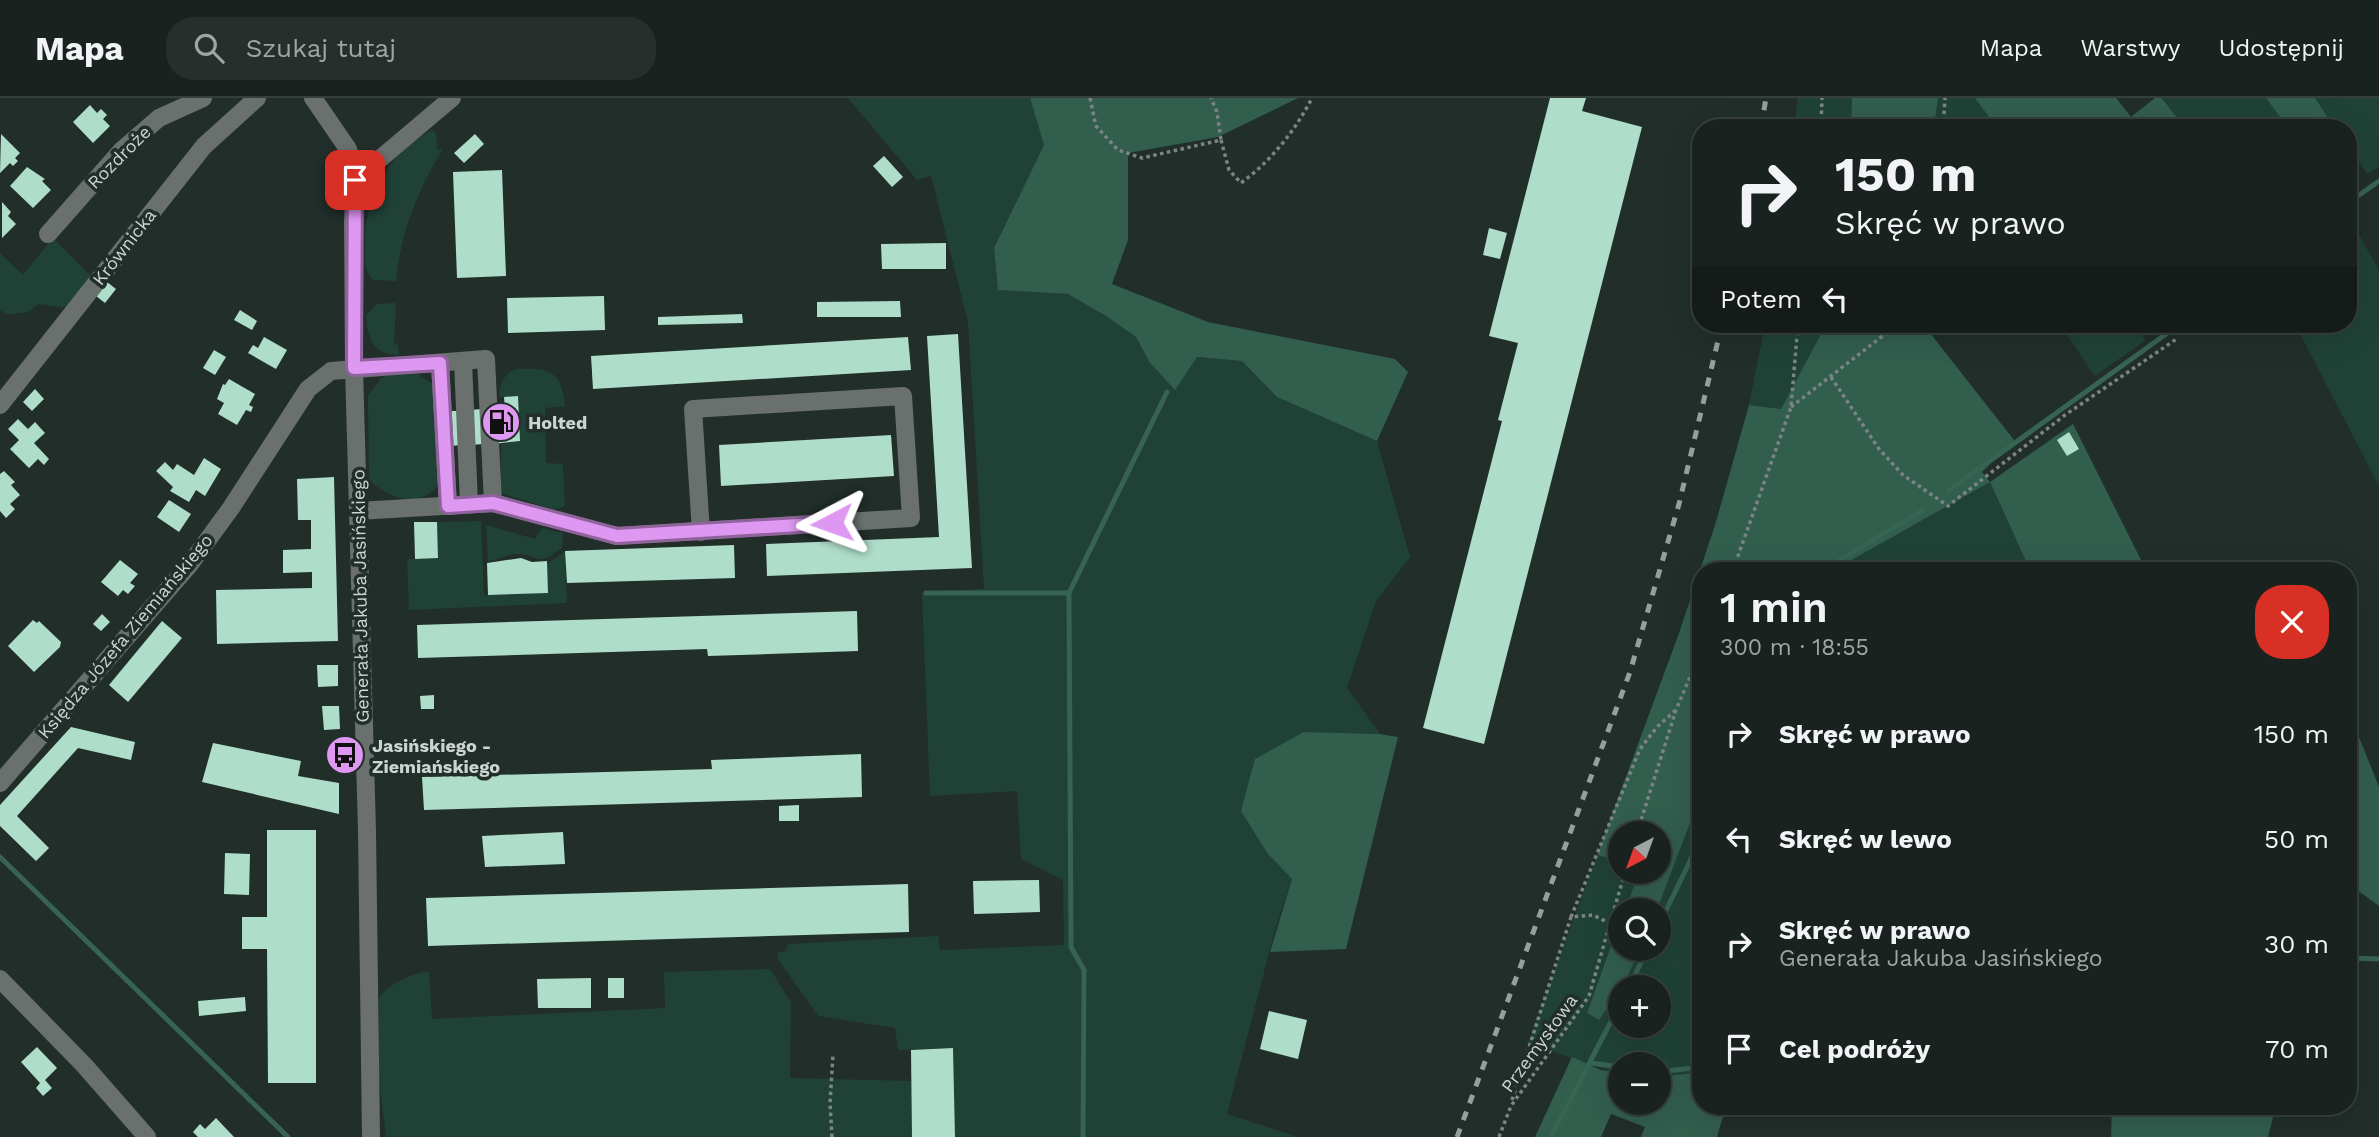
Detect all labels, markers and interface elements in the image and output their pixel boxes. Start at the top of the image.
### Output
search box [166,17,656,80]
text: Mapa [35,29,124,68]
icon: search [190,29,228,67]
text: Szukaj tutaj [246,33,396,63]
text: Mapa [1980,34,2042,62]
text: Warstwy [2080,34,2181,62]
text: Udostępnij [2219,34,2344,62]
street label: Rozdroże [83,121,155,193]
text: 150 m [1835,145,1976,203]
icon: right [1720,147,1811,238]
pin [325,150,385,210]
icon: arrive [336,161,374,199]
text: Skręć w prawo [1835,204,2066,242]
street label: Krównicka [88,205,160,289]
icon: left [1816,280,1854,318]
text: Potem [1720,284,1802,314]
fuel station icon: Holted [480,401,522,443]
place label: Holted [528,412,587,433]
street label: Generała Jakuba Jasińskiego [347,469,373,723]
position arrow [795,486,869,560]
street label: Księdza Józefa Ziemiańskiego [33,529,217,743]
text: 1 min [1720,583,1828,632]
button: close [2255,585,2329,659]
text: 300 m · 18:55 [1720,634,1869,661]
icon: right [1720,715,1758,753]
text: Skręć w prawo [1779,719,1971,749]
text: 150 m [2254,719,2329,749]
bus stop icon: Jasińskiego - Ziemiańskiego [324,734,366,776]
place label: Jasińskiego - Ziemiańskiego [372,735,500,777]
icon: left [1720,820,1758,858]
north arrow [1608,821,1671,884]
map controls [1608,821,1671,1115]
text: Skręć w lewo [1779,824,1952,854]
text: 50 m [2264,824,2329,854]
button: search [1608,898,1671,961]
text: Skręć w prawo [1779,915,1971,945]
icon: right [1720,925,1758,963]
text: 30 m [2264,929,2329,959]
text: Generała Jakuba Jasińskiego [1779,945,2103,972]
button: + [1608,975,1671,1038]
street label: Przemysłowa [1496,990,1582,1096]
icon: arrive [1720,1030,1758,1068]
text: Cel podróży [1779,1034,1930,1064]
text: 70 m [2265,1034,2329,1064]
button: − [1608,1052,1671,1115]

